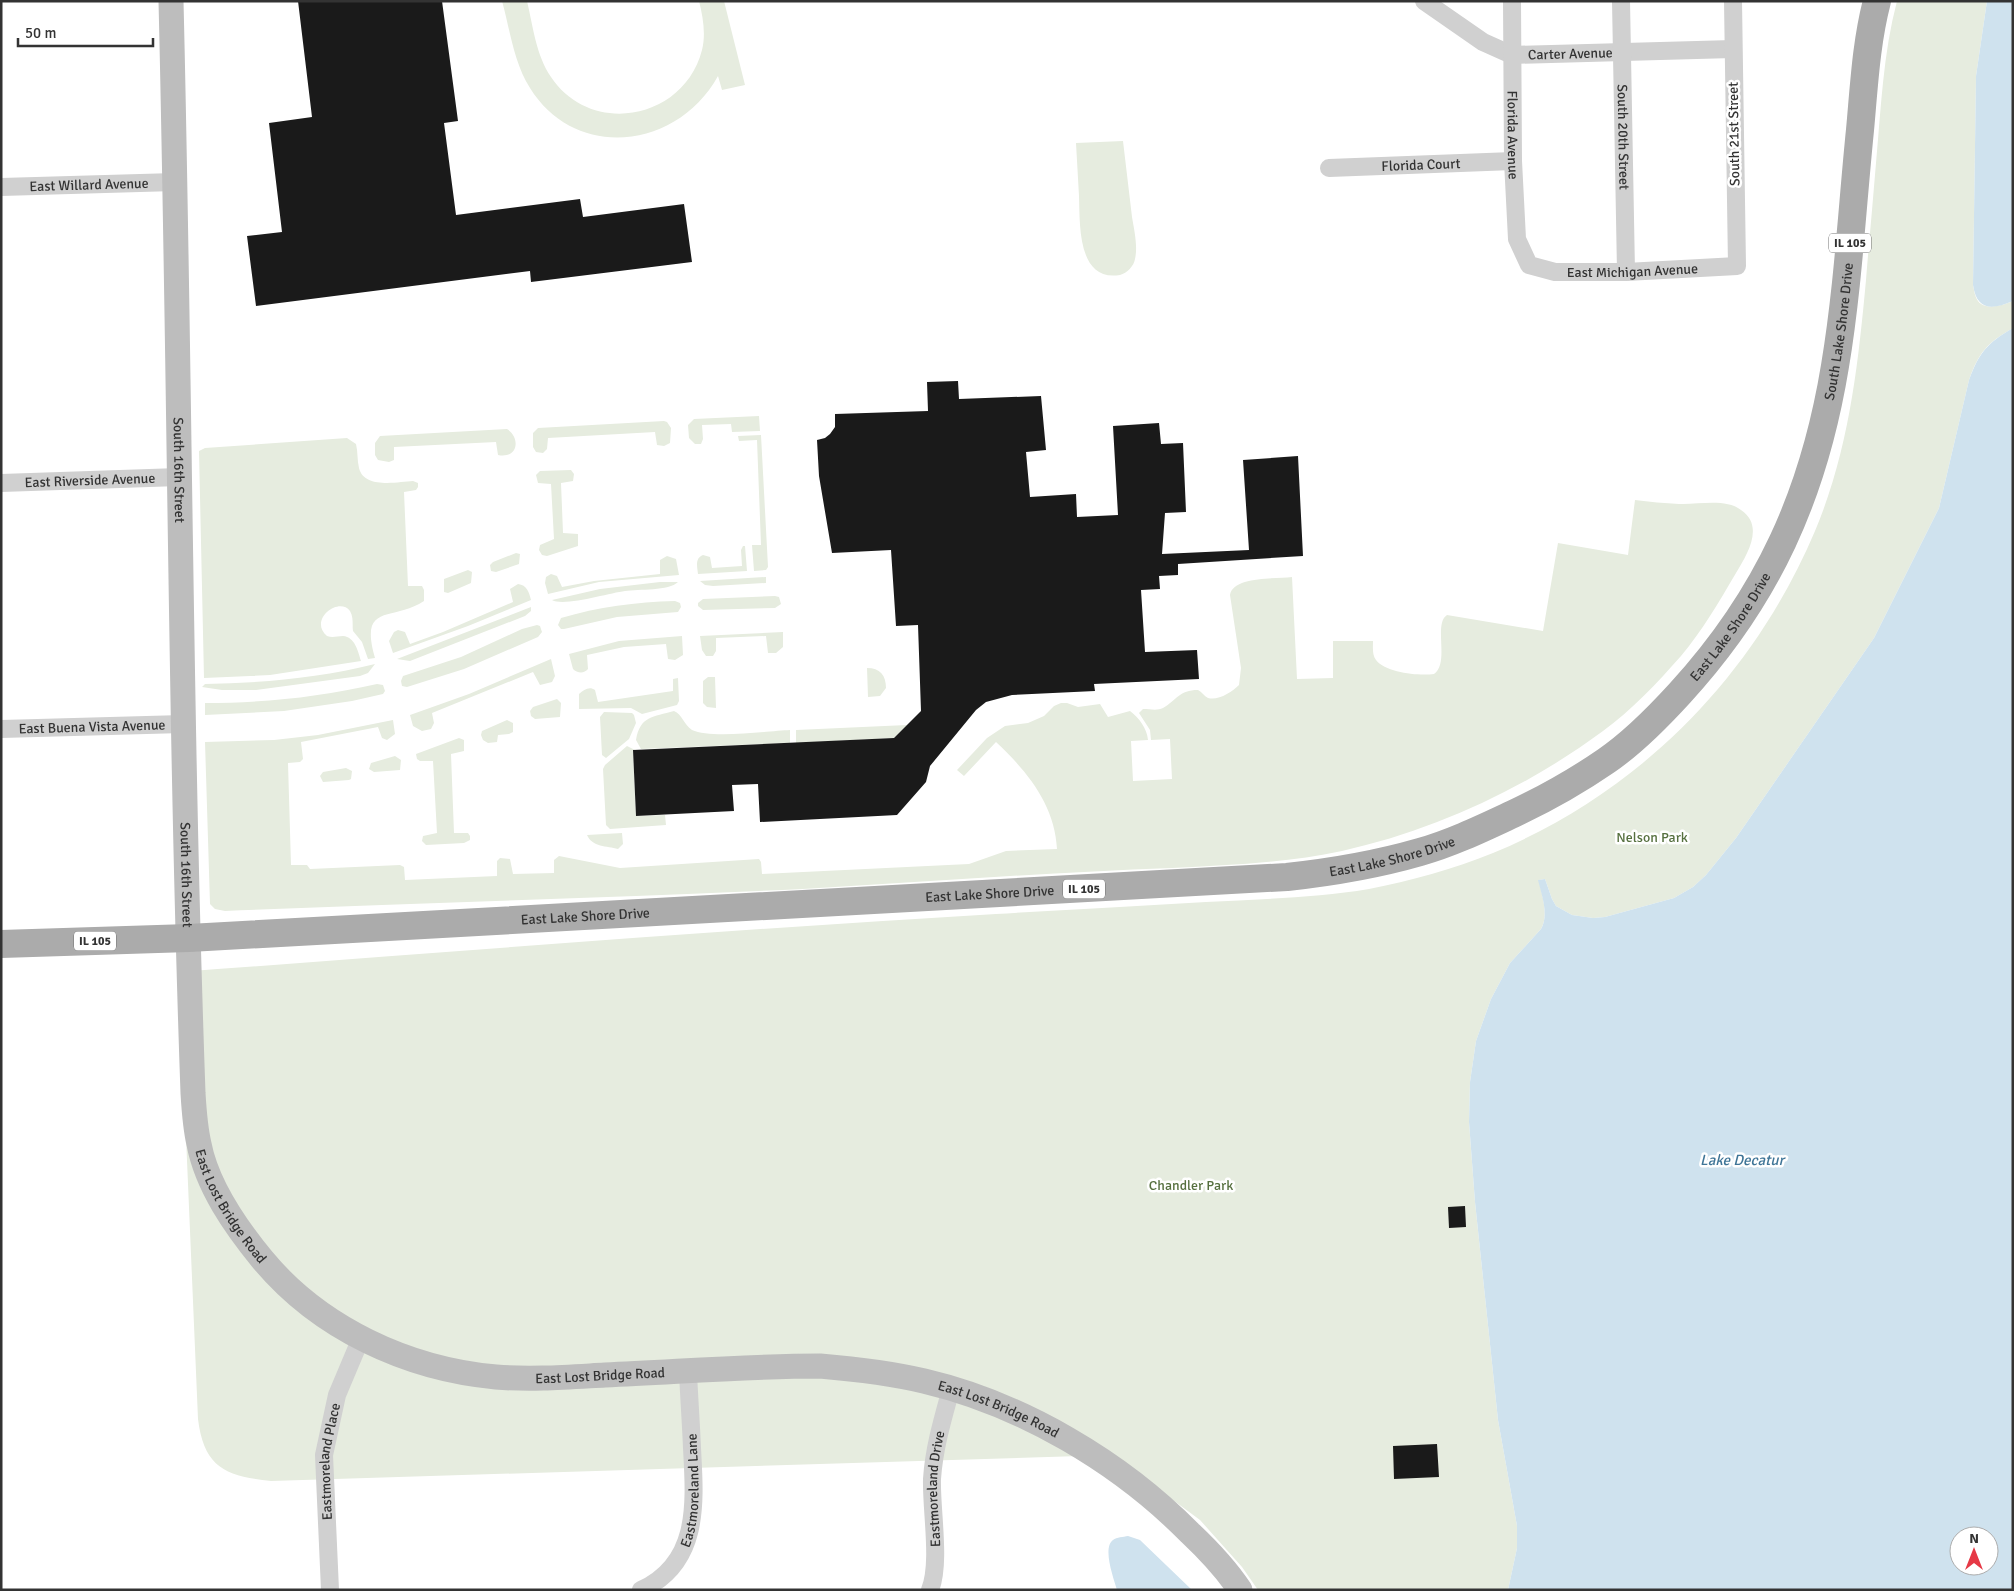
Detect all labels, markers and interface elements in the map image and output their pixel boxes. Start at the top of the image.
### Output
scale bar [18,15,152,47]
text: 50 m [25,24,56,42]
street label: Carter Avenue [1528,44,1613,63]
street label: South 21st Street [1725,82,1743,186]
street label: South 20th Street [1614,84,1633,190]
street label: Florida Avenue [1504,90,1522,180]
street label: Florida Court [1381,155,1461,174]
street label: East Willard Avenue [29,174,149,195]
road number: IL 105 [1829,234,1871,252]
street label: East Michigan Avenue [1567,260,1698,281]
street label: South Lake Shore Drive [1820,262,1856,402]
street label: South 16th Street [170,417,189,523]
street label: East Riverside Avenue [24,469,156,491]
street label: East Lake Shore Drive [1686,569,1774,685]
street label: East Buena Vista Avenue [18,716,166,737]
street label: South 16th Street [177,822,196,928]
park label: Nelson Park [1616,829,1688,846]
street label: East Lake Shore Drive [1328,832,1457,880]
road number: IL 105 [1063,880,1105,899]
street label: East Lake Shore Drive [925,881,1055,906]
street label: East Lake Shore Drive [520,904,650,928]
road number: IL 105 [74,931,116,950]
street label: East Lost Bridge Road [192,1147,270,1267]
water label: Lake Decatur [1700,1151,1786,1169]
park label: Chandler Park [1149,1177,1233,1194]
street label: East Lost Bridge Road [535,1364,665,1387]
street label: East Lost Bridge Road [936,1376,1062,1441]
street label: Eastmoreland Place [315,1401,344,1521]
street label: Eastmoreland Drive [923,1429,948,1547]
street label: Eastmoreland Lane [676,1433,702,1550]
north arrow [1949,1526,1999,1576]
text: N [1969,1530,1979,1547]

